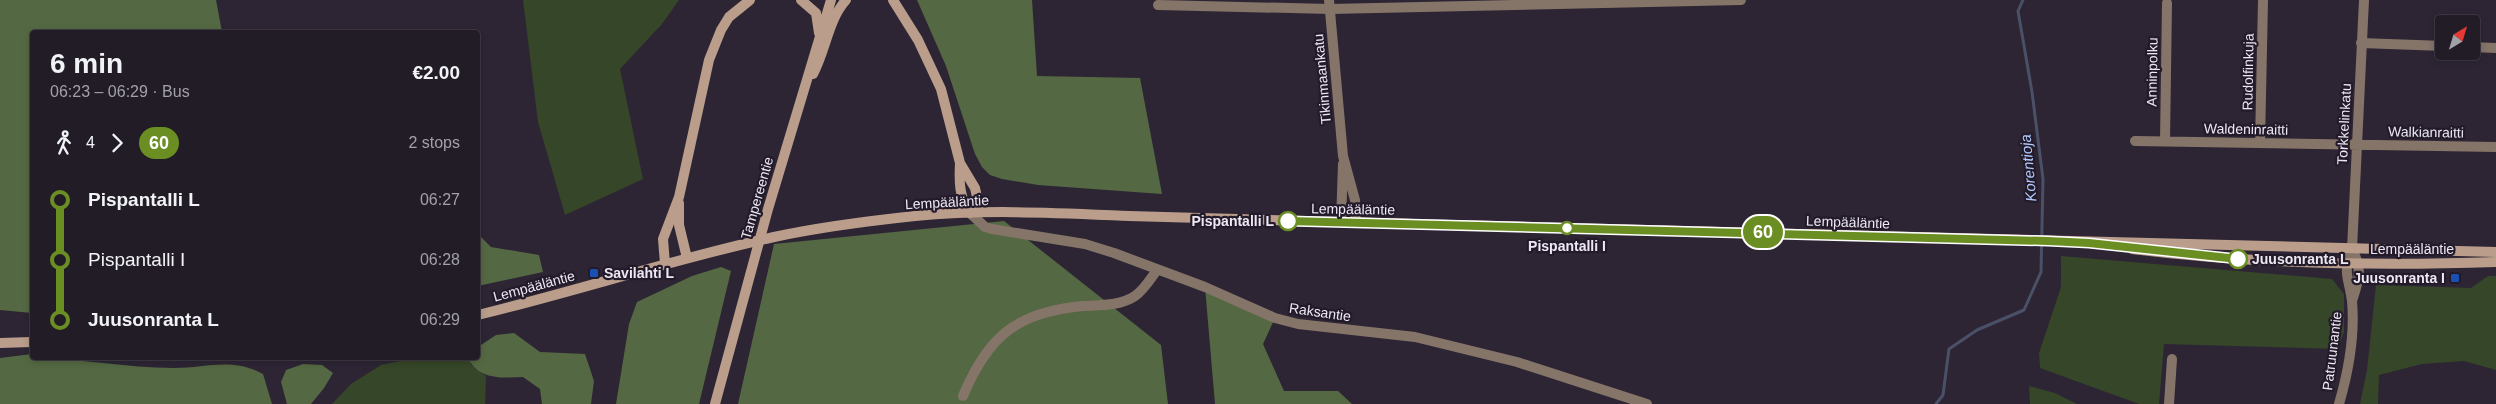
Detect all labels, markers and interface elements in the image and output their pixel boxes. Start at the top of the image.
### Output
north arrow [2435,15,2480,60]
map controls [2435,15,2480,60]
street label: Tikinmaankatu [1310,33,1334,125]
street label: Rudolfinkuja [2239,33,2257,111]
street label: Anninpolku [2143,37,2161,107]
text: 6 min [50,48,123,79]
text: €2.00 [412,62,460,83]
text: 06:23 – 06:29 · Bus [50,83,190,100]
street label: Torkkelinkatu [2334,83,2354,165]
street label: Waldeninraitti [2204,120,2288,138]
street label: Walkianraitti [2388,123,2464,141]
icon: walk [50,129,78,157]
icon: forward [103,129,131,157]
text: 60 [149,133,169,153]
text: 4 [86,134,95,151]
text: 2 stops [408,134,460,151]
water label: Korentioja [2017,134,2039,202]
street label: Tampereentie [738,155,776,241]
text: Pispantalli L [88,189,200,210]
text: 06:27 [420,191,460,208]
street label: Lempääläntie [905,192,990,212]
street label: Lempääläntie [1311,200,1395,218]
marker: Pispantalli L [1278,211,1298,231]
place label: Pispantalli L [1192,213,1274,229]
street label: Lempääläntie [1806,213,1890,231]
line badge: 60 [1740,216,1786,248]
marker: Pispantalli I [1560,221,1574,235]
text: 60 [1753,222,1773,242]
place label: Pispantalli I [1528,238,1606,254]
street label: Lempääläntie [2370,241,2454,257]
text: Pispantalli I [88,249,185,270]
marker: Juusonranta L [2228,249,2248,269]
text: 06:28 [420,251,460,268]
place label: Juusonranta L [2252,251,2349,267]
place label: Savilahti L [604,265,674,281]
street label: Lempääläntie [491,267,577,305]
marker: Savilahti L [588,267,600,279]
place label: Juusonranta I [2353,270,2445,286]
marker: Juusonranta I [2449,272,2461,284]
street label: Raksantie [1288,300,1352,324]
text: Juusonranta L [88,309,219,330]
street label: Patruunantie [2319,310,2345,391]
text: 06:29 [420,311,460,328]

